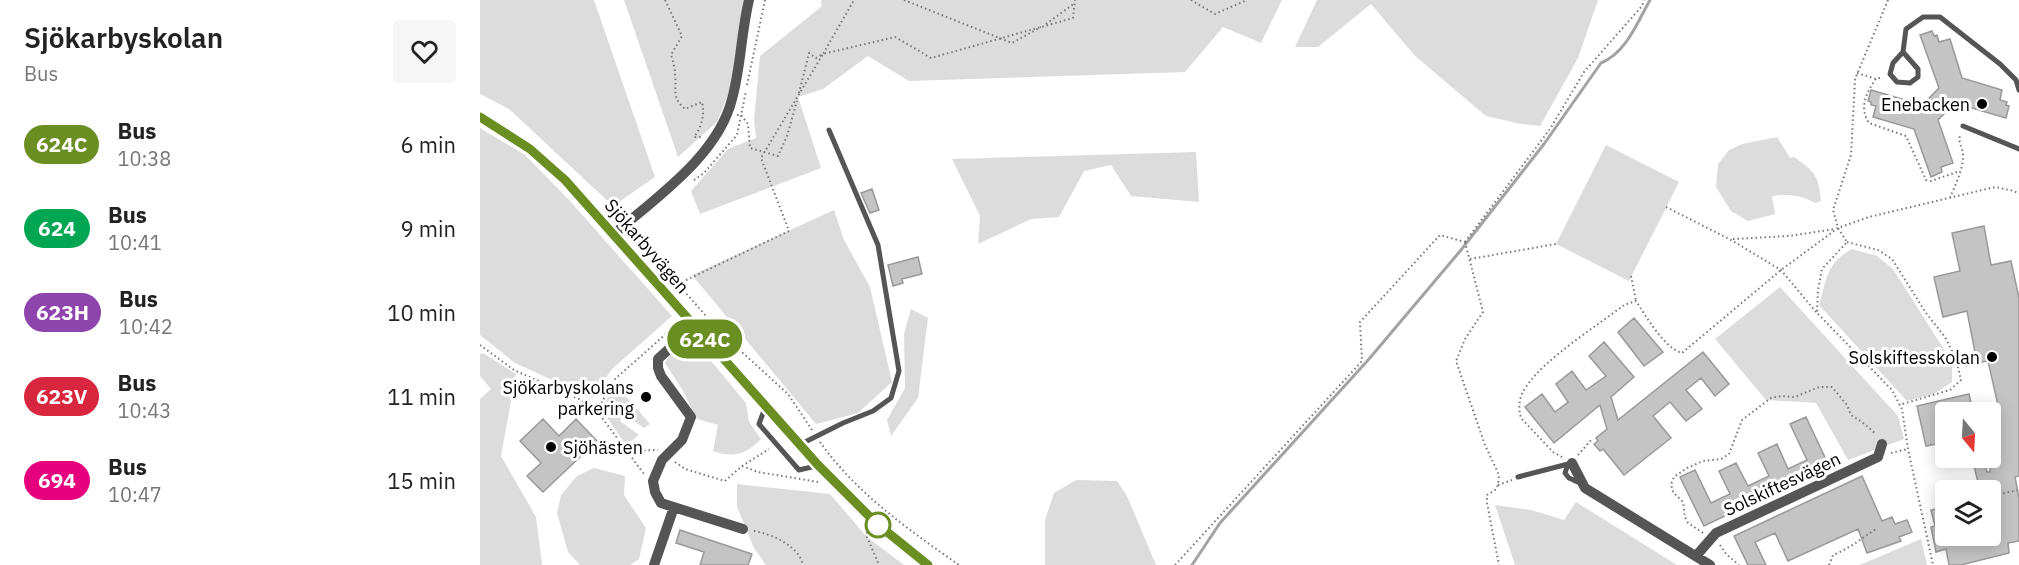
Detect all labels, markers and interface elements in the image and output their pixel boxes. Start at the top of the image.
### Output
text: Sjökarbyskolan [24,19,223,56]
button: heart [393,20,456,83]
text: Bus [24,60,58,87]
place label: Enebacken [1881,93,1970,116]
marker: Enebacken [1975,97,1989,111]
text: Bus [117,116,156,145]
text: 624C [36,130,87,158]
text: 6 min [400,130,456,159]
text: 10:38 [117,145,171,172]
street label: Sjökarbyvägen [600,194,694,298]
text: Bus [108,200,147,229]
text: 624 [38,214,76,242]
text: 9 min [400,214,456,243]
text: 10:41 [108,229,162,256]
text: Bus [119,284,158,313]
text: 623H [36,298,89,326]
text: 10 min [387,298,456,327]
text: 10:42 [119,313,173,340]
line badge: 624C [663,320,747,358]
text: 624C [679,325,731,353]
place label: Solskiftesskolan [1848,346,1980,369]
marker: Solskiftesskolan [1985,350,1999,364]
text: Bus [117,368,156,397]
place label: Sjökarbyskolans parkering [503,376,634,420]
text: 623V [36,382,87,410]
text: 11 min [387,382,456,411]
marker: Sjökarbyskolans parkering [639,390,653,404]
text: 10:43 [117,397,171,424]
north arrow [1935,402,2001,468]
map controls [1935,402,2001,546]
place label: Sjöhästen [563,436,643,459]
marker: Sjöhästen [544,440,558,454]
street label: Solskiftesvägen [1720,447,1844,521]
text: Bus [108,452,147,481]
text: 694 [38,466,76,494]
text: 15 min [387,466,456,495]
button: layers [1935,480,2001,546]
text: 10:47 [108,481,162,508]
unlabelled marker [865,512,891,538]

